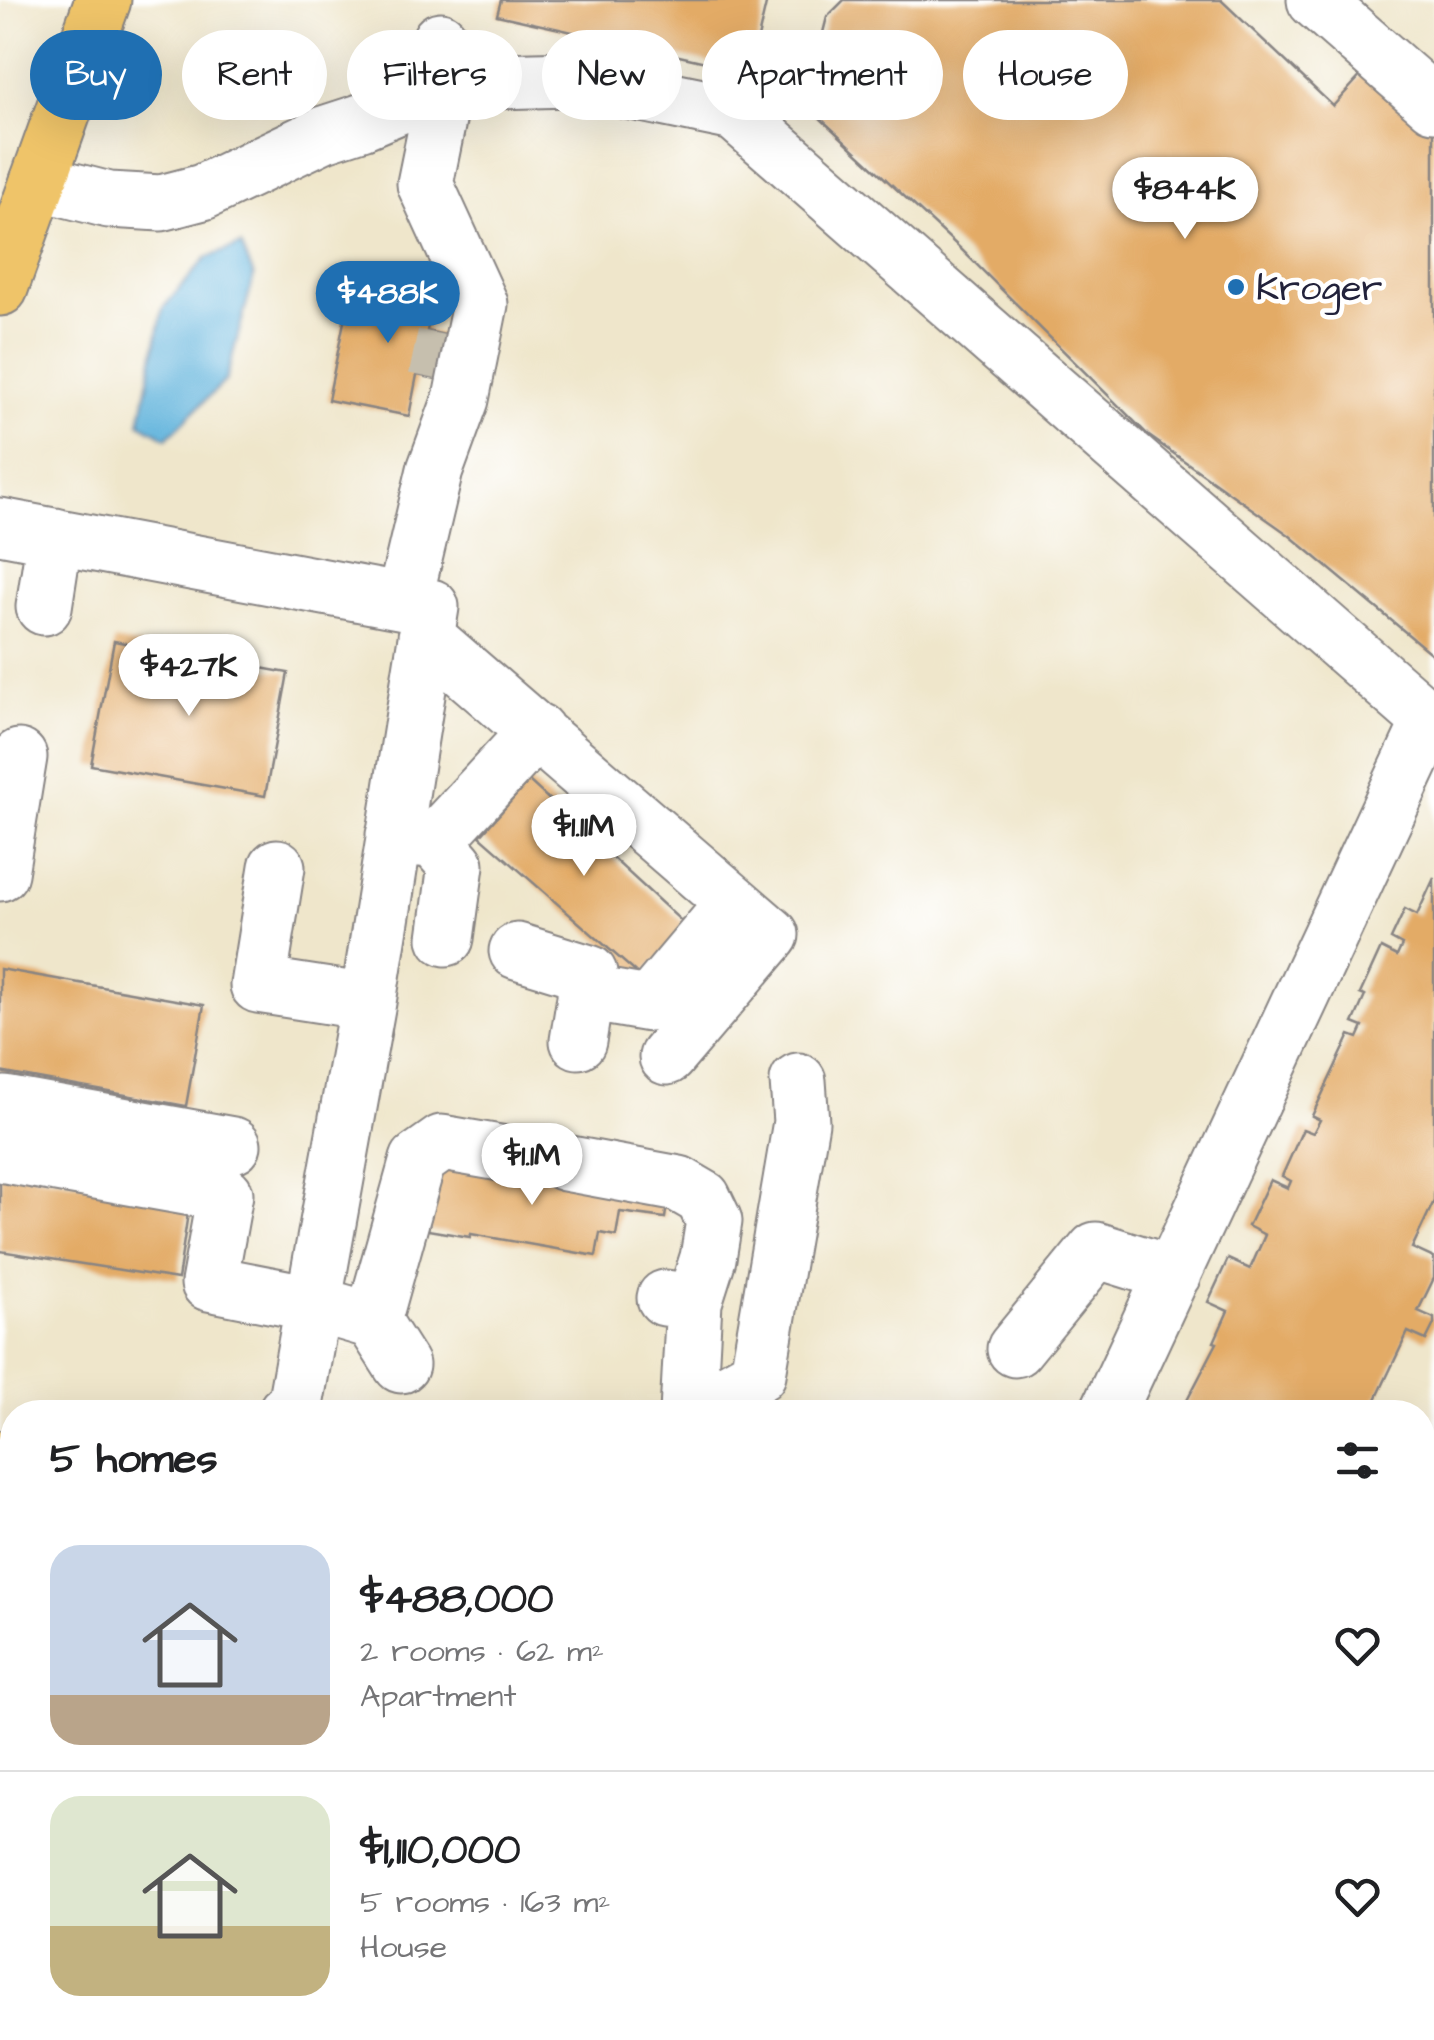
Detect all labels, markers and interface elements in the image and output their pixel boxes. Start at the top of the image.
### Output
chip: Buy [30,30,162,120]
chip: Rent [182,30,327,120]
chip: Filters [347,30,522,120]
chip: New [542,30,682,120]
chip: Apartment [702,30,943,120]
chip: House [963,30,1128,120]
pin: $844K [1115,157,1255,242]
text: $844K [1134,167,1236,212]
pin: $488K [318,261,458,346]
place label: Kroger [1256,263,1383,315]
text: $488K [338,271,438,316]
marker: Kroger [1225,276,1247,298]
pin: $427K [119,634,259,719]
text: $427K [141,644,237,689]
pin: $1.11M [503,794,665,879]
text: $1.11M [553,804,615,849]
pin: $1.1M [462,1123,602,1208]
text: $1.1M [504,1133,560,1178]
text: 5 homes [50,1431,217,1489]
icon: filters [1330,1433,1385,1488]
text: $488,000 [360,1571,553,1629]
icon: home [130,1585,250,1705]
icon: heart [1330,1618,1385,1673]
text: 2 rooms · 62 m² [360,1629,604,1674]
text: Apartment [360,1674,516,1719]
text: $1,110,000 [360,1822,520,1880]
icon: home [130,1836,250,1956]
icon: heart [1330,1869,1385,1924]
text: 5 rooms · 163 m² [360,1880,610,1925]
text: House [360,1925,447,1970]

